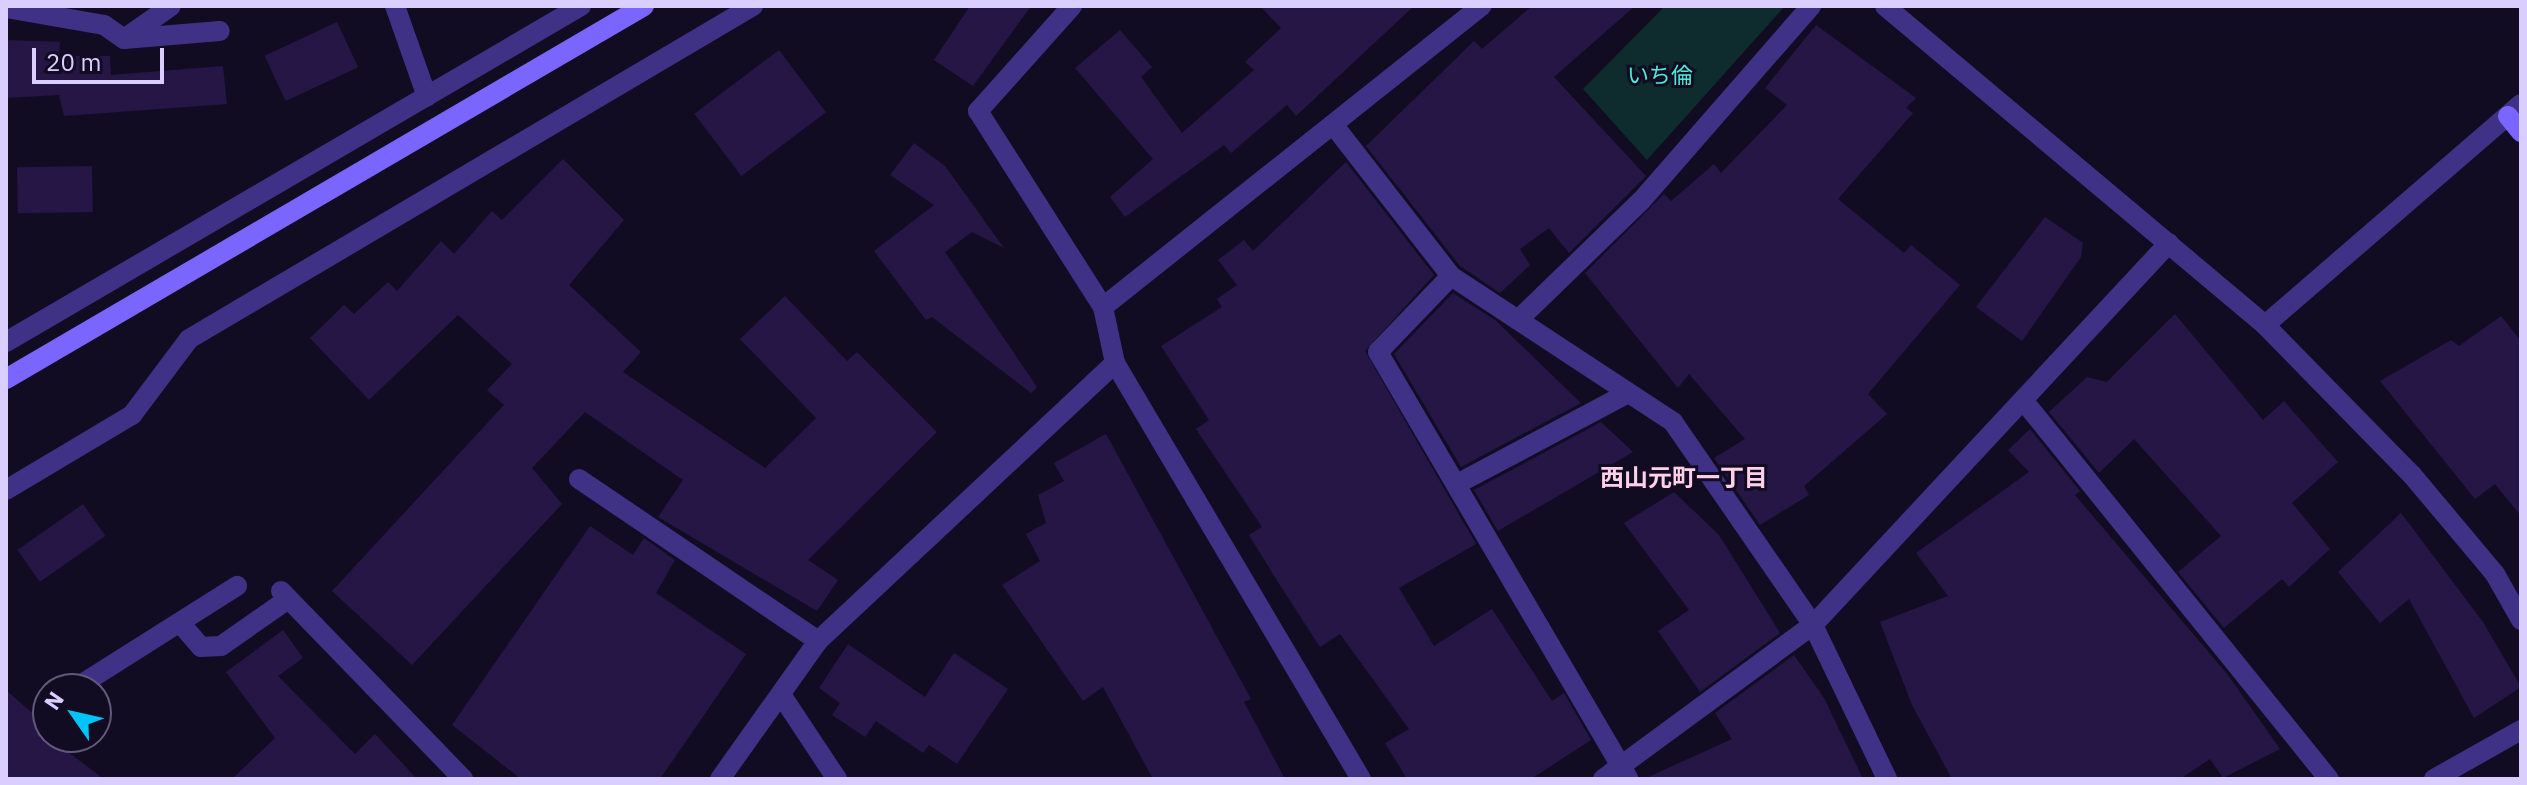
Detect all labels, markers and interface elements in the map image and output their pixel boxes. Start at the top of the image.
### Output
scale bar [36,32,168,82]
text: 20 m [46,46,101,78]
park label: いち倫 [1627,62,1693,88]
district label: 西山元町一丁目 [1600,464,1768,492]
north arrow [32,673,112,753]
text: N [37,686,70,715]

